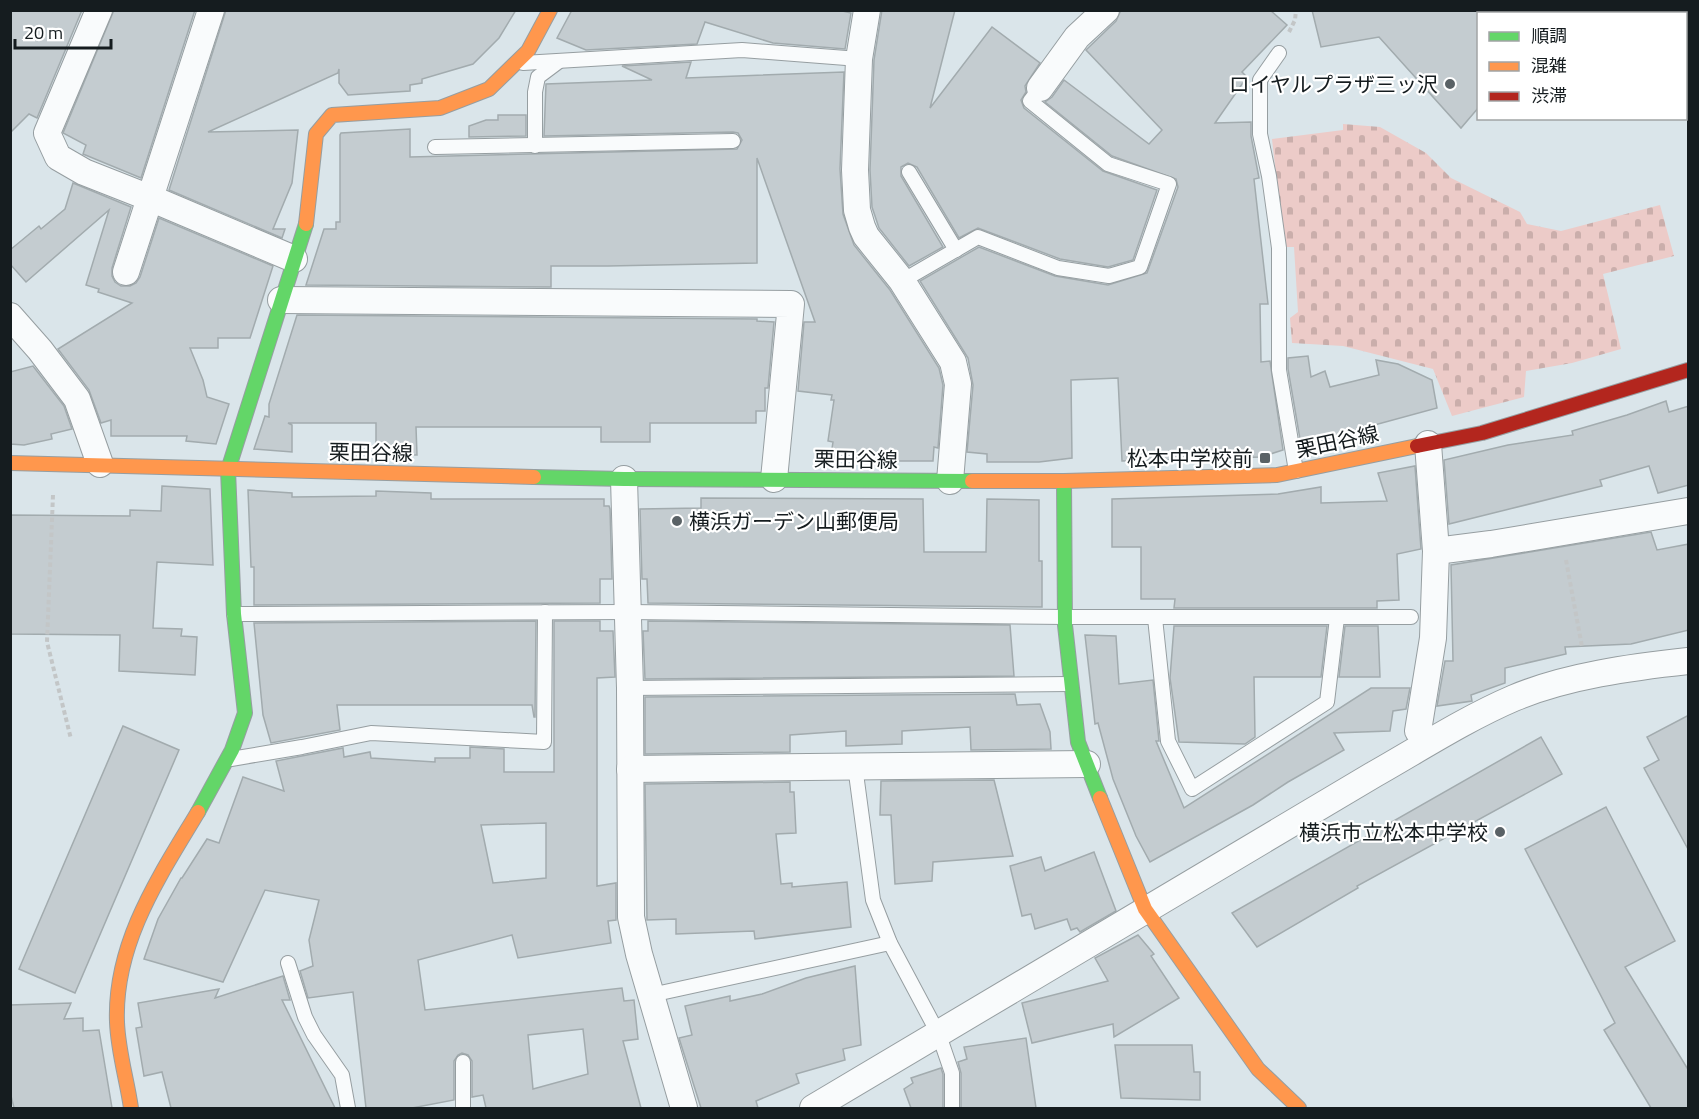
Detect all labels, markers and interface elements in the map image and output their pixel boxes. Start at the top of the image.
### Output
scale bar [15,12,111,50]
legend [1477,12,1687,120]
text: 20 m [24,19,63,46]
text: 順調 [1531,22,1567,49]
text: 混雑 [1531,52,1567,79]
place label: ロイヤルプラザ三ッ沢 [1229,68,1438,100]
marker: ロイヤルプラザ三ッ沢 [1443,77,1457,91]
text: 渋滞 [1531,82,1567,109]
street label: 栗田谷線 [1293,417,1381,465]
street label: 栗田谷線 [329,435,413,469]
street label: 栗田谷線 [814,442,898,476]
place label: 松本中学校前 [1127,442,1253,474]
marker: 松本中学校前 [1258,451,1272,465]
place label: 横浜ガーデン山郵便局 [689,505,899,537]
marker: 横浜ガーデン山郵便局 [670,514,684,528]
place label: 横浜市立松本中学校 [1299,816,1488,848]
marker: 横浜市立松本中学校 [1493,825,1507,839]

